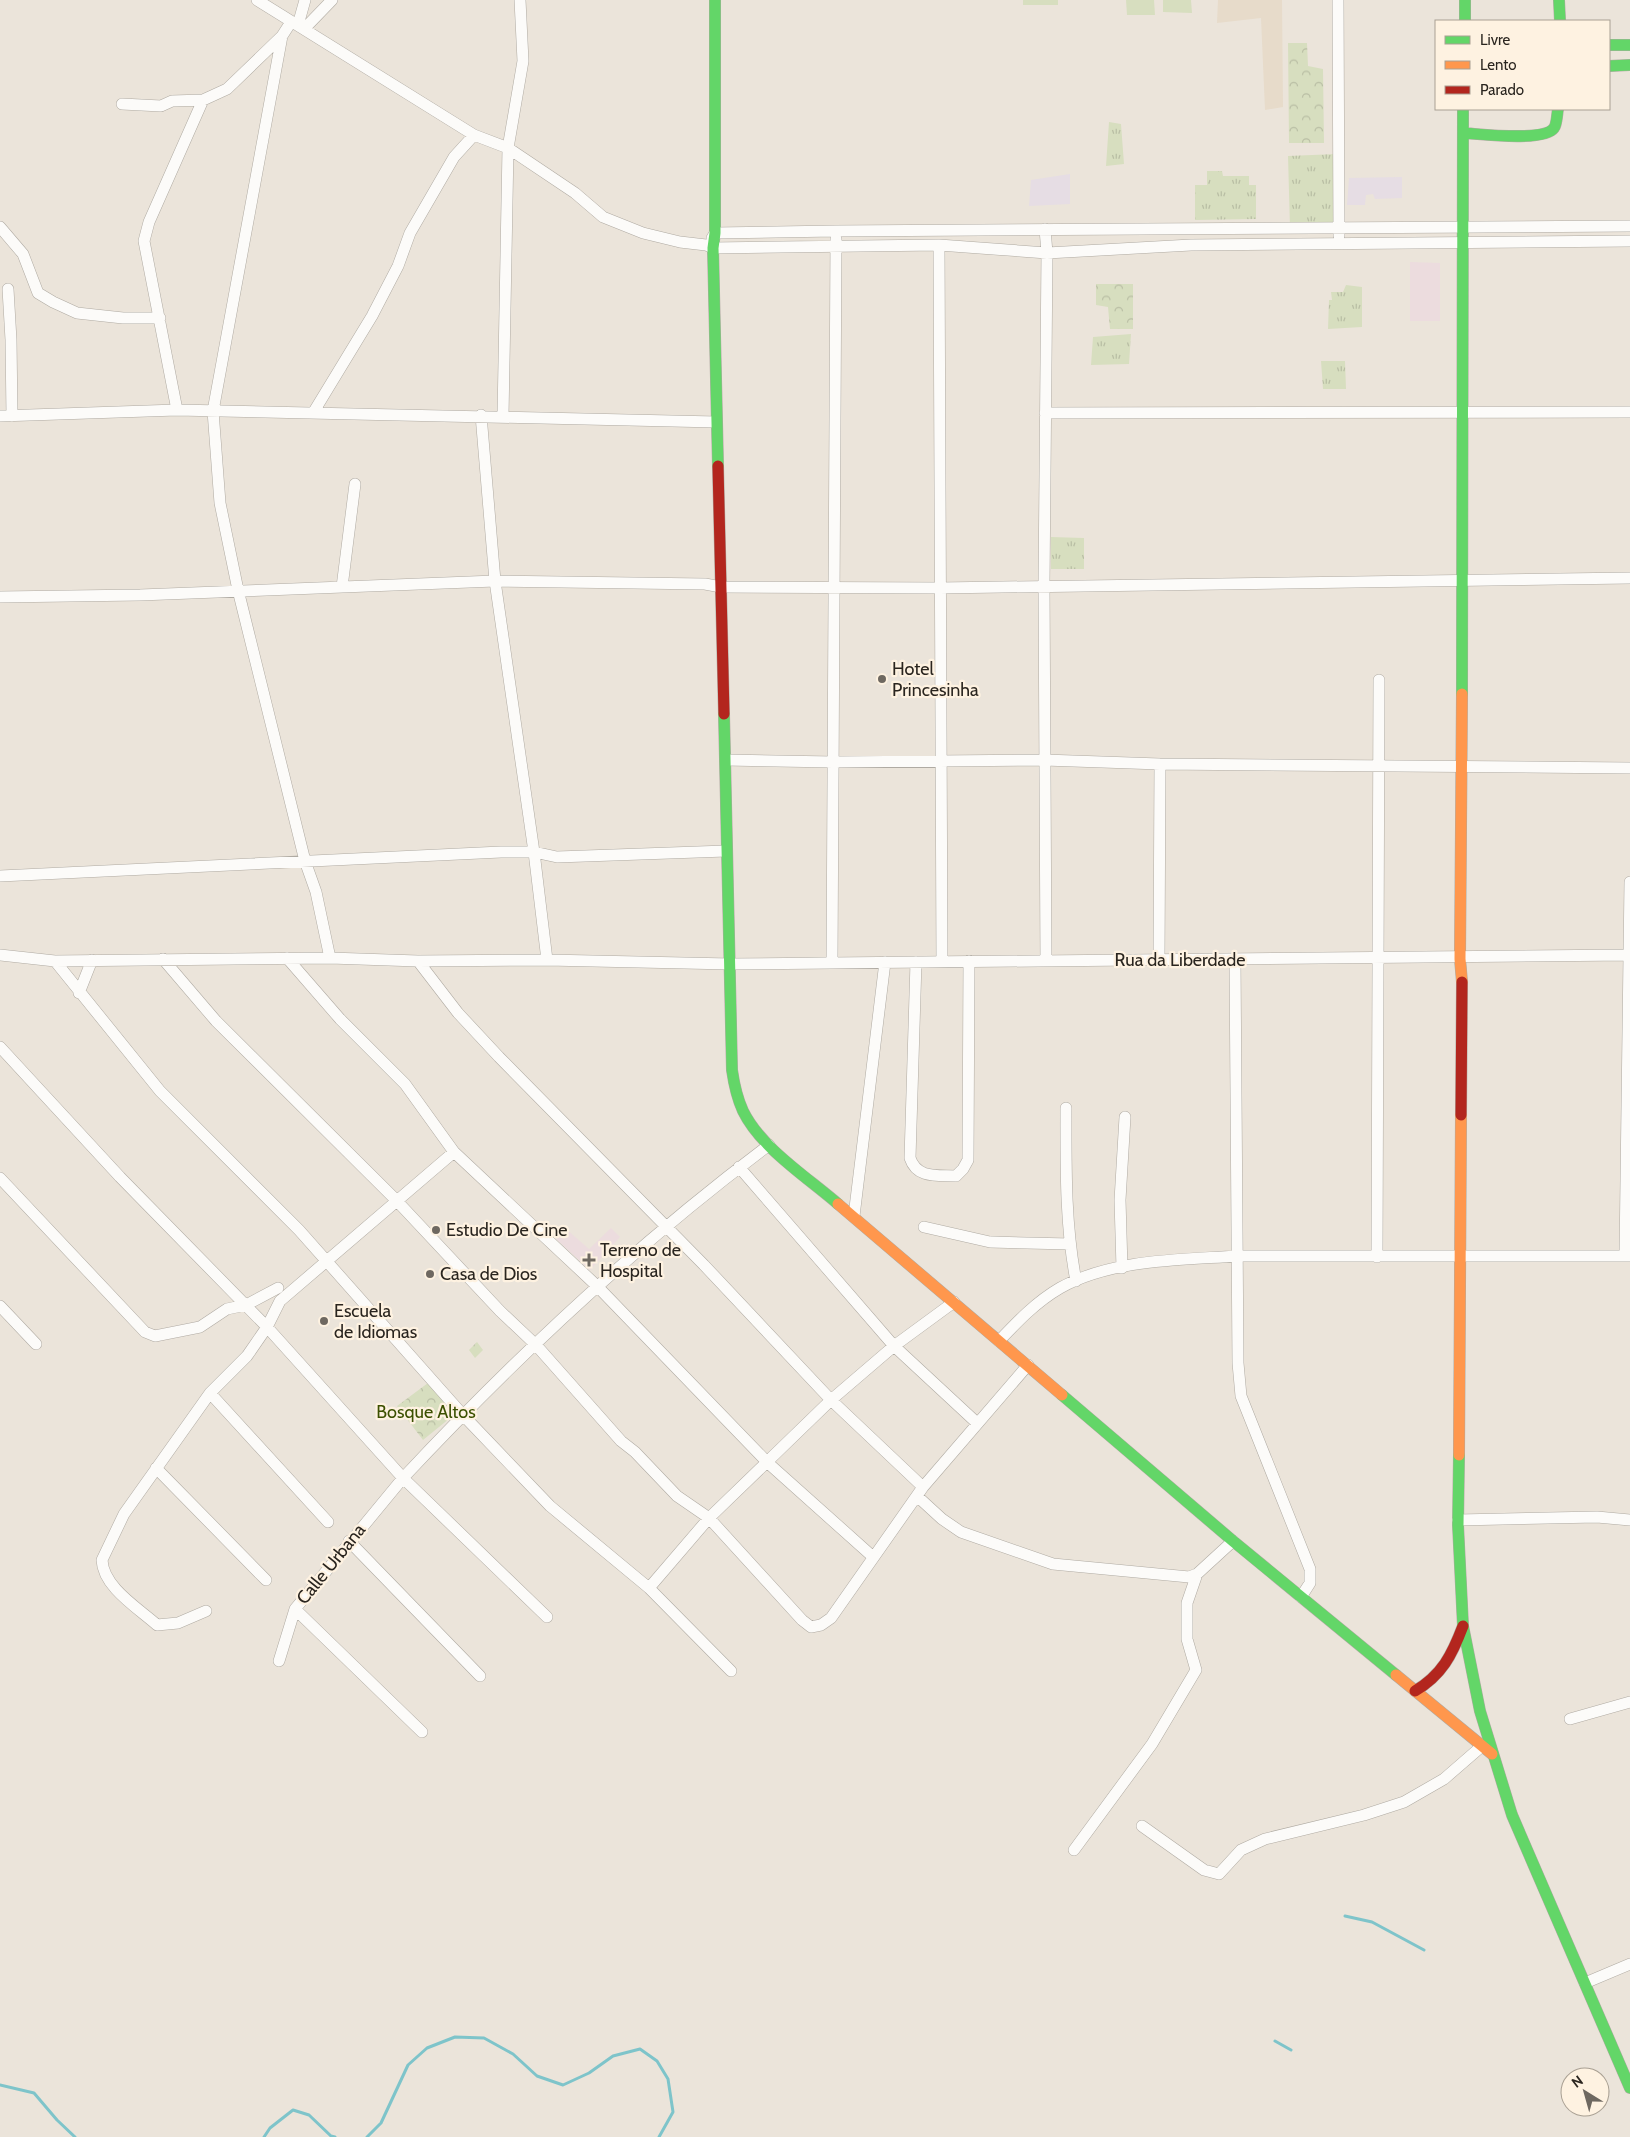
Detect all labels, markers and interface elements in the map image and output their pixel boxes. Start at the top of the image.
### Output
legend [1435,20,1610,110]
text: Livre [1480,31,1511,49]
text: Lento [1480,56,1517,74]
text: Parado [1480,81,1524,99]
place label: Hotel Princesinha [892,658,979,701]
marker: Hotel Princesinha [876,673,888,685]
street label: Rua da Liberdade [1115,949,1245,971]
place label: Estudio De Cine [446,1219,568,1241]
marker: Estudio De Cine [430,1224,442,1236]
place label: Terreno de Hospital [600,1239,681,1282]
marker: Terreno de Hospital [582,1253,596,1267]
place label: Casa de Dios [440,1263,537,1285]
marker: Casa de Dios [424,1268,436,1280]
place label: Escuela de Idiomas [334,1300,417,1343]
marker: Escuela de Idiomas [318,1315,330,1327]
park label: Bosque Altos [376,1401,476,1423]
street label: Calle Urbana [292,1519,370,1609]
north arrow [1560,2067,1610,2117]
text: N [1568,2071,1587,2092]

